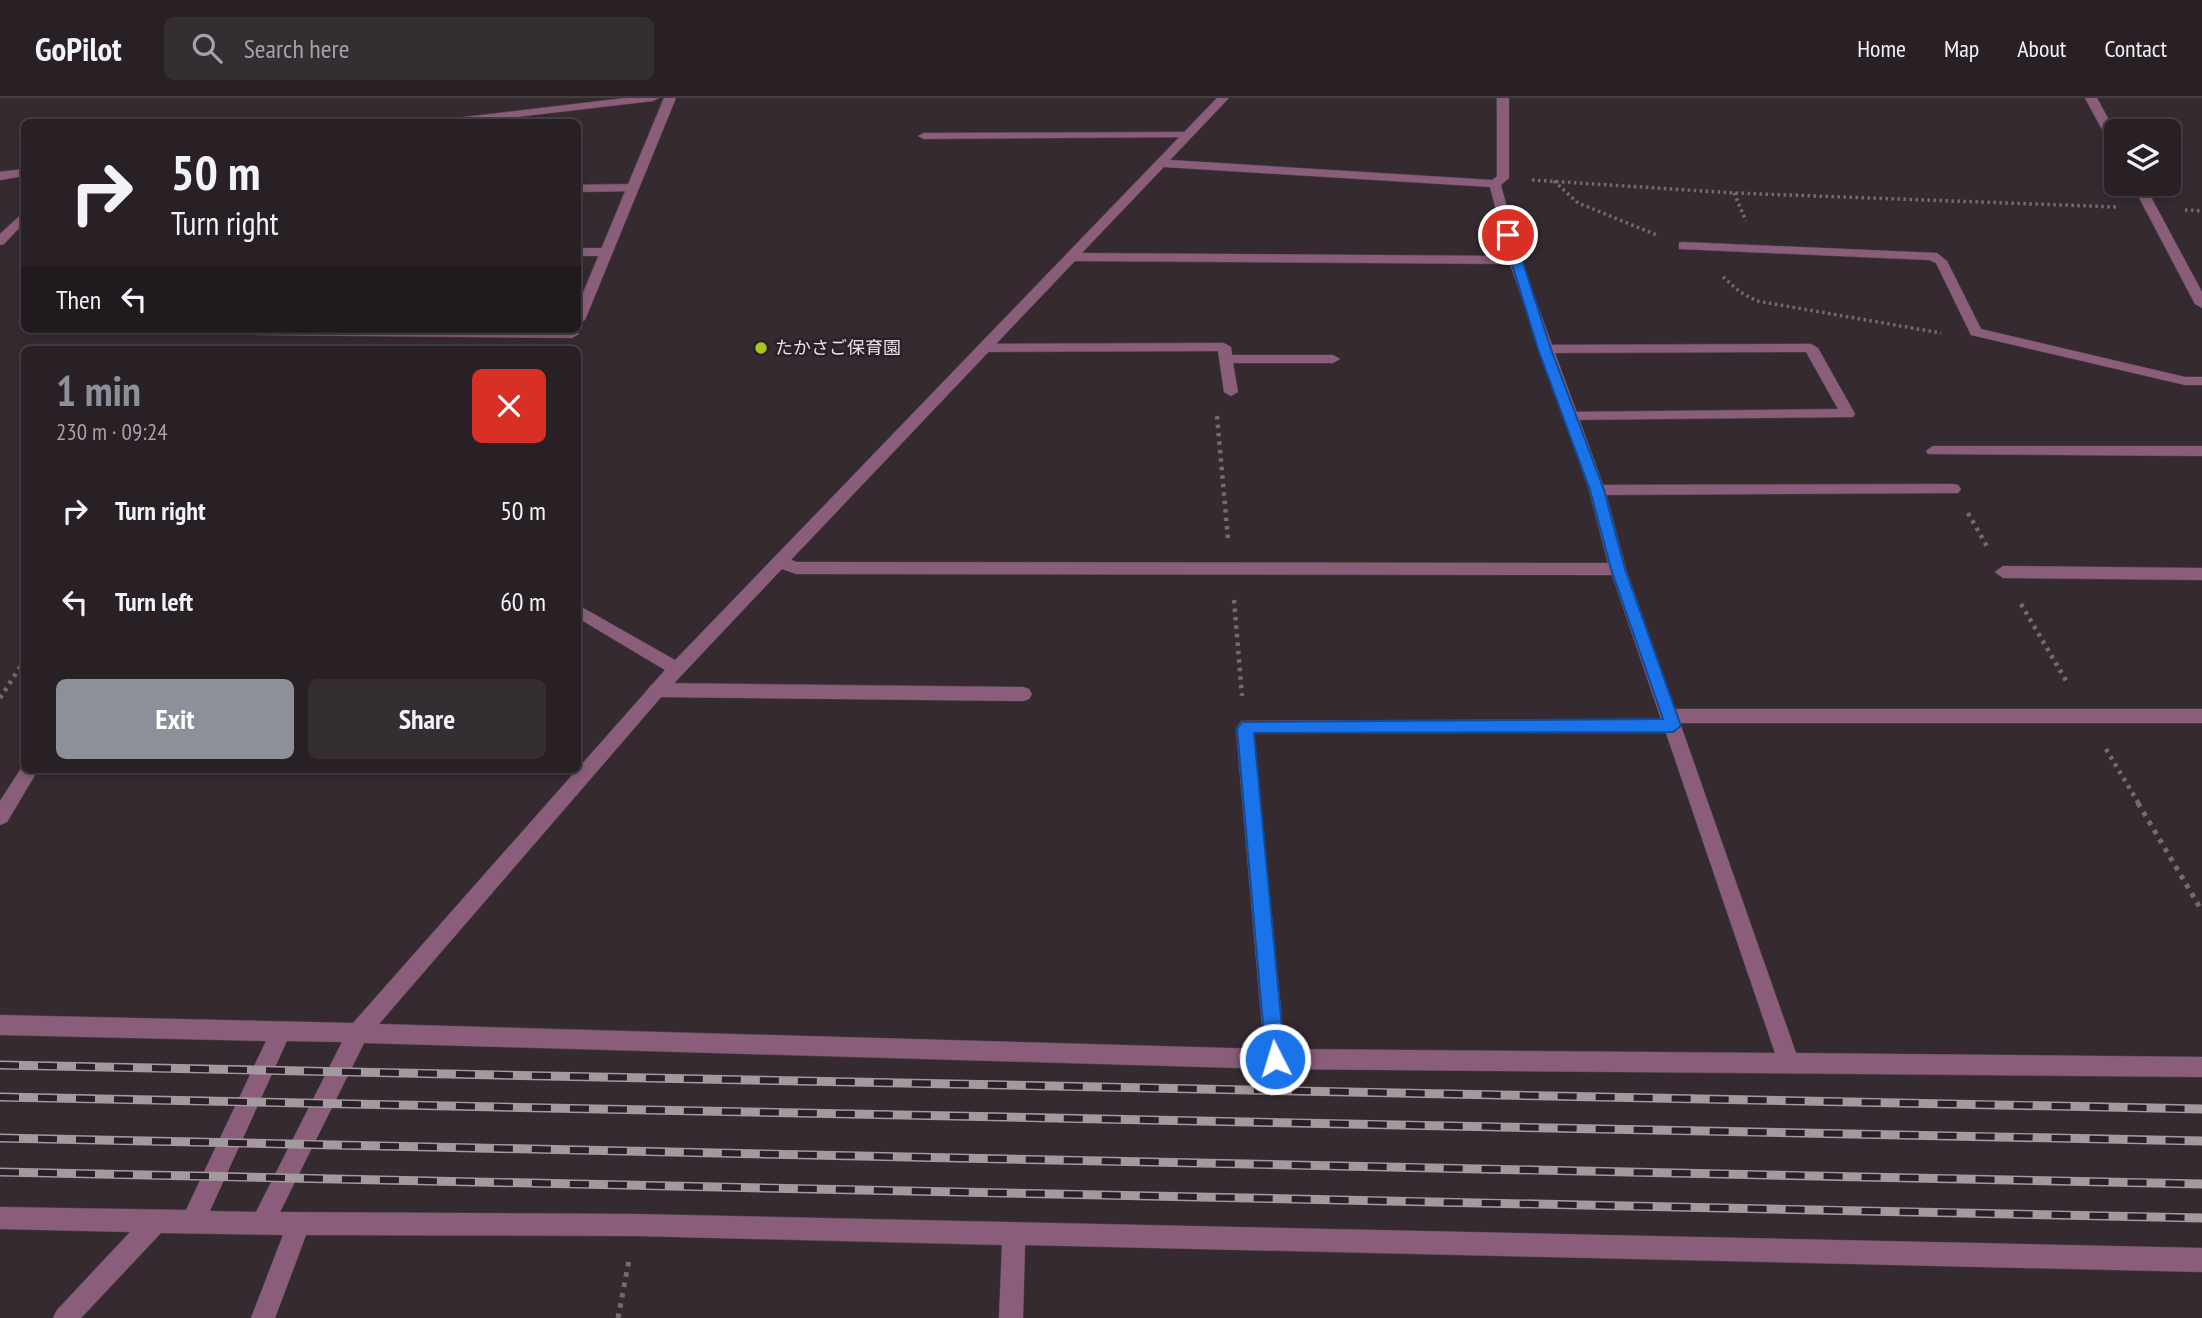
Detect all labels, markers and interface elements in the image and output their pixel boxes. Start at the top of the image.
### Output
search box [164,17,654,80]
text: GoPilot [35,27,122,70]
icon: search [188,29,226,67]
text: Search here [244,32,349,65]
text: Home [1857,33,1906,64]
text: Map [1944,33,1979,64]
text: About [2017,33,2066,64]
text: Contact [2104,33,2167,64]
map controls [2104,119,2181,196]
button: layers [2104,119,2181,196]
text: 50 m [171,140,260,204]
icon: right [56,147,147,238]
text: Turn right [171,202,279,244]
pin [1478,205,1538,265]
icon: arrive [1489,216,1527,254]
icon: left [115,280,153,318]
text: Then [56,283,101,316]
place label: たかさご保育園 [775,336,901,359]
marker: たかさご保育園 [753,340,769,356]
text: 1 min [56,363,141,418]
button: close [472,369,546,443]
text: 230 m · 09:24 [56,417,168,446]
icon: right [56,492,94,530]
text: Turn right [115,494,206,527]
text: 50 m [500,494,546,527]
icon: left [56,583,94,621]
text: Turn left [115,585,193,618]
text: 60 m [500,585,546,618]
button: Exit [56,679,294,759]
button: Share [308,679,546,759]
position arrow [1238,1022,1312,1096]

